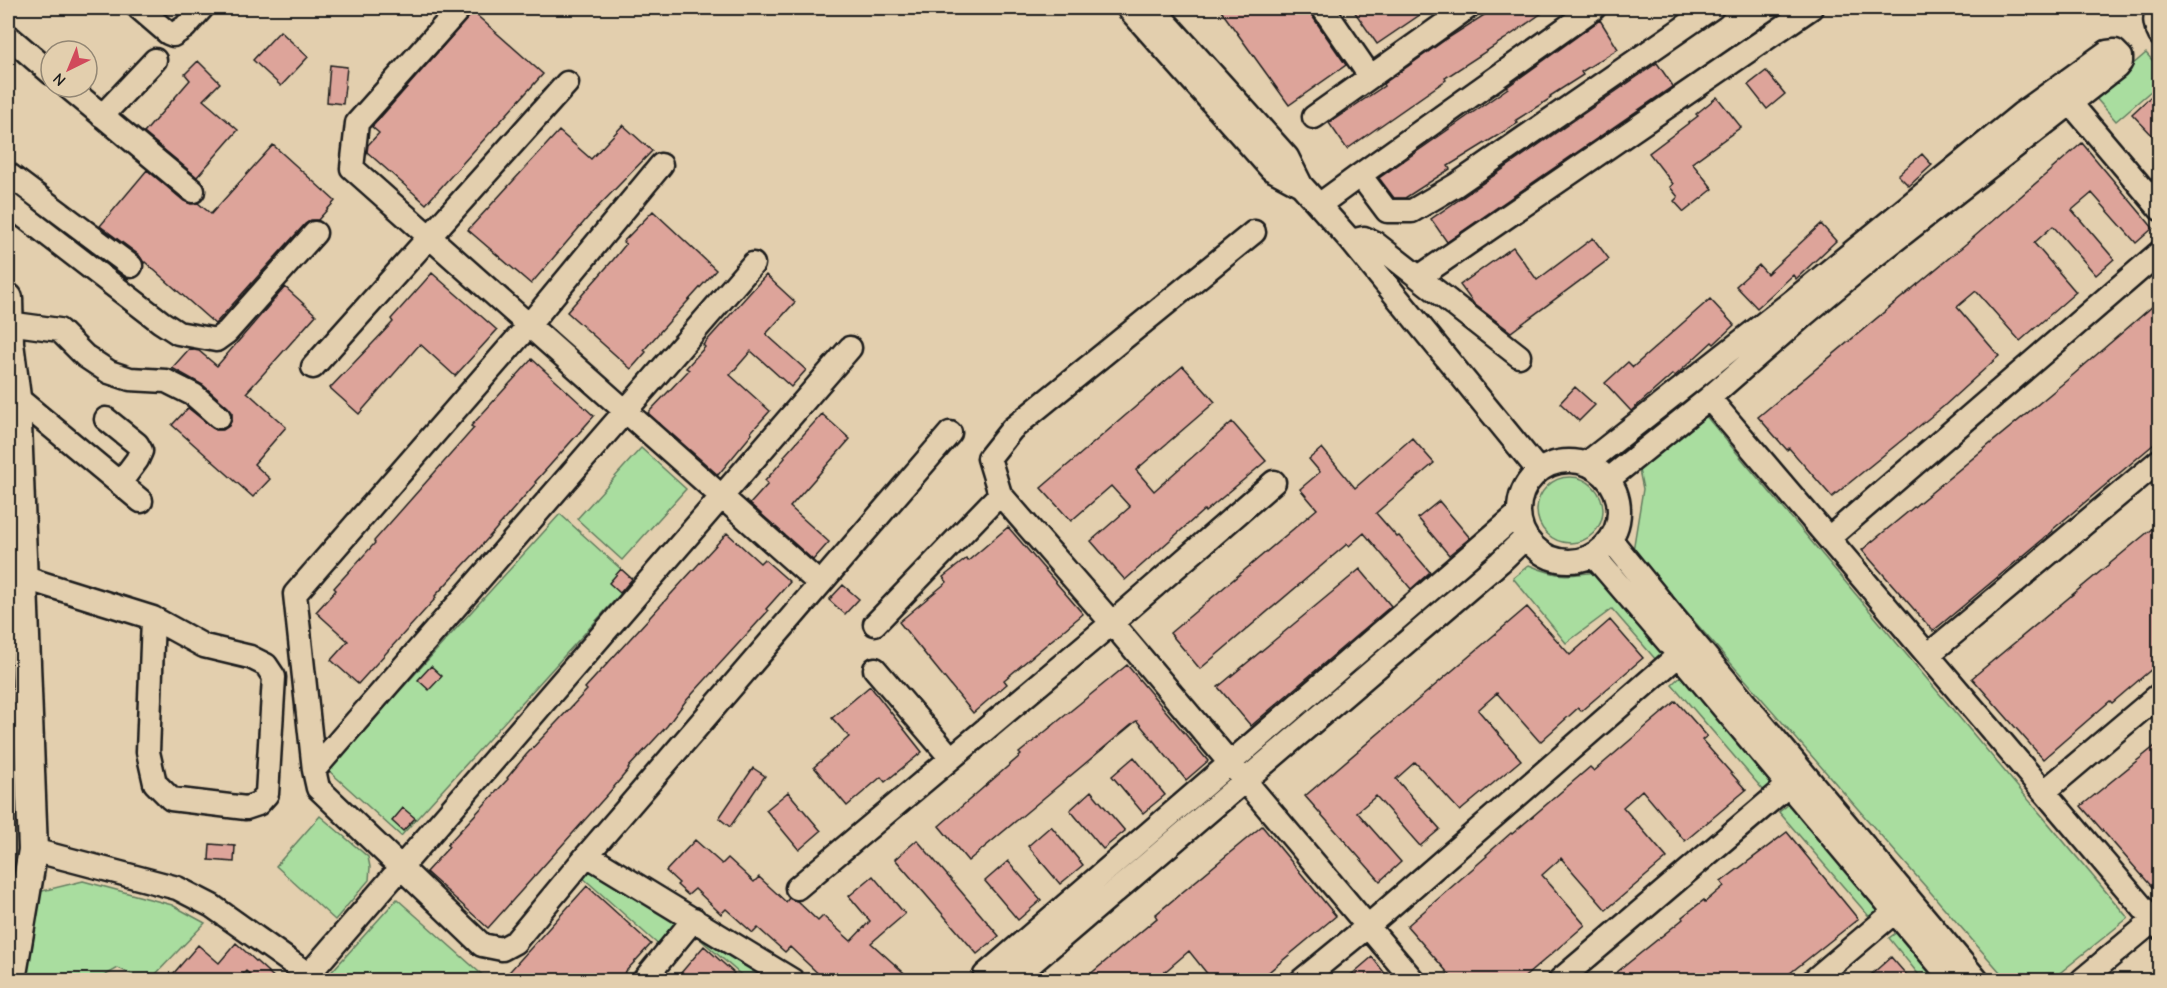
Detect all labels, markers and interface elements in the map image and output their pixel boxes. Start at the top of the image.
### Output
north arrow [39,39,99,99]
text: N [49,69,69,89]

